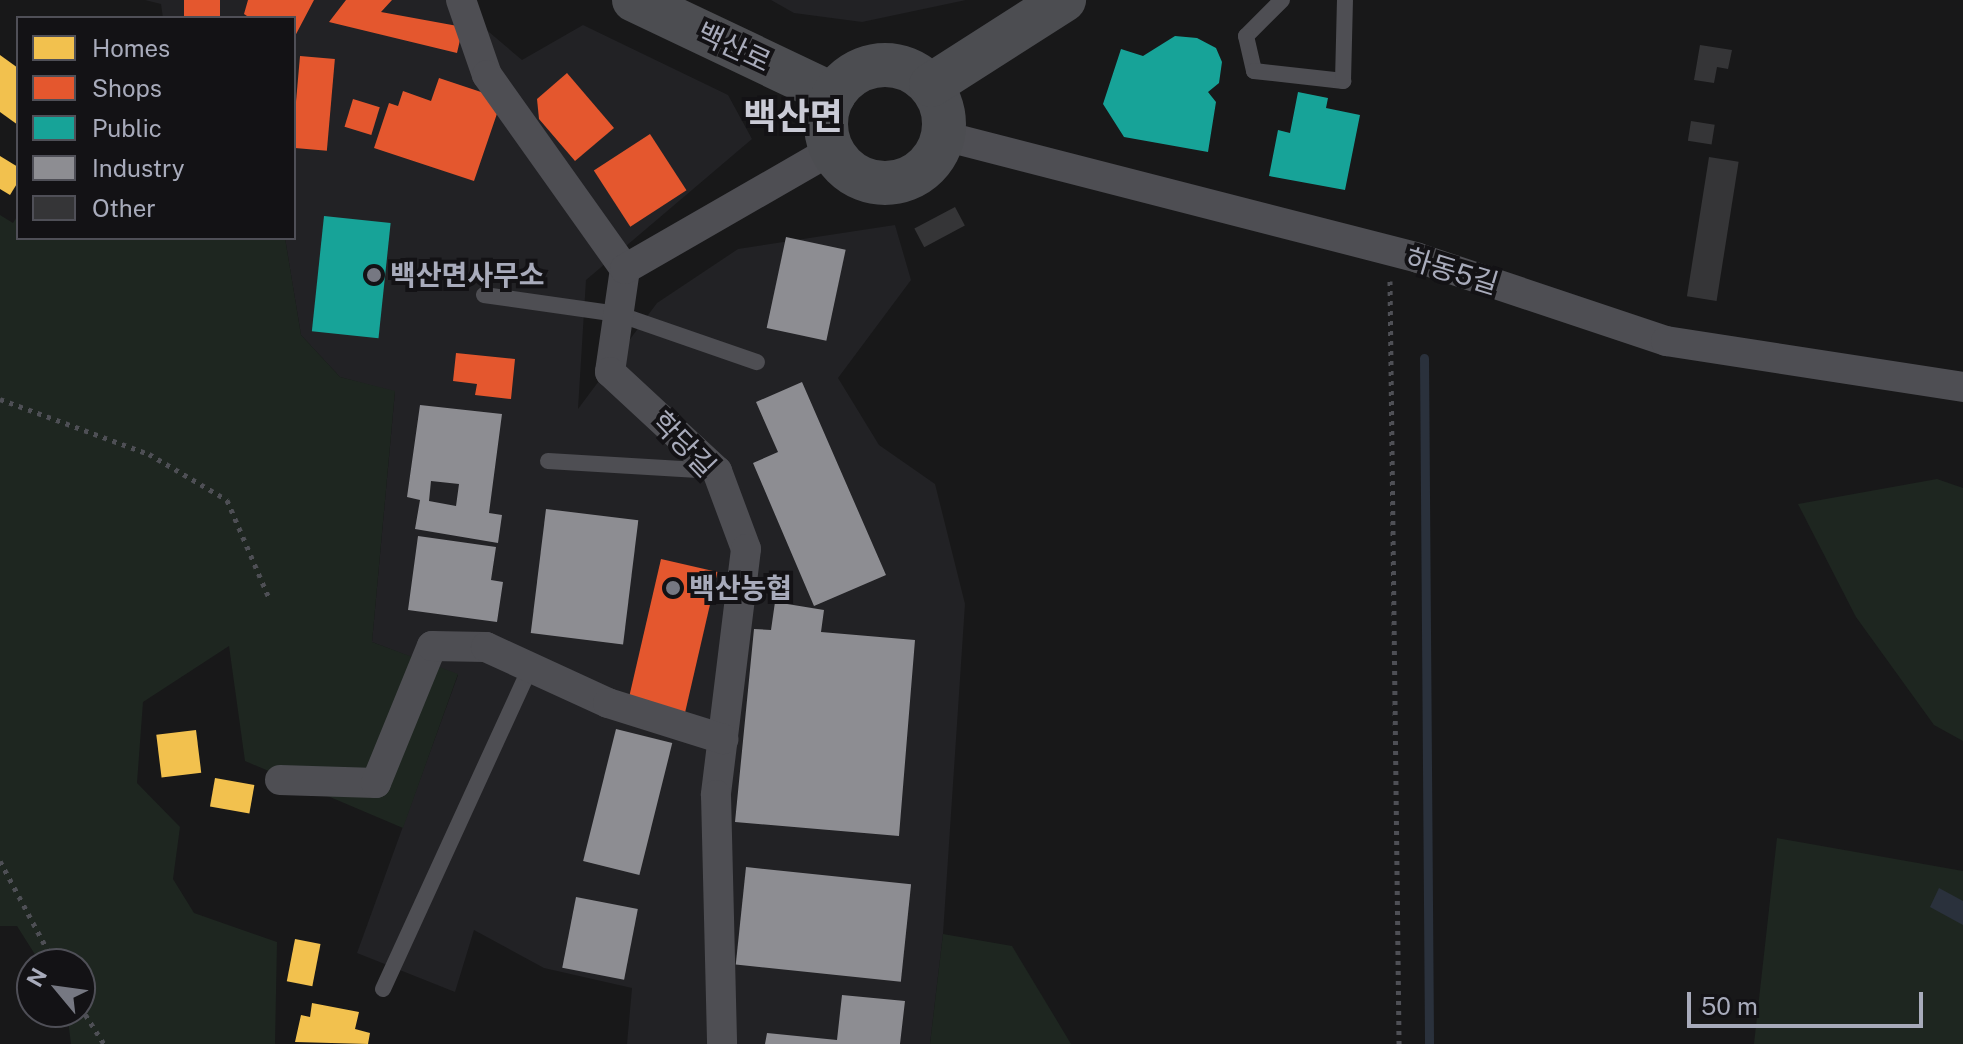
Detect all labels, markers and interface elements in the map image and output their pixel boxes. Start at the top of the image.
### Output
street label: 백산로 [692,15,776,79]
legend [16,16,296,240]
text: Homes [92,34,170,62]
text: Shops [92,74,162,102]
district label: 백산면 [743,95,843,139]
text: Public [92,114,162,142]
text: Industry [92,154,185,182]
text: Other [92,194,156,222]
street label: 하동5길 [1402,241,1502,301]
place label: 백산면사무소 [390,258,545,292]
marker: 백산면사무소 [365,266,383,284]
street label: 학당길 [645,405,723,483]
place label: 백산농협 [689,571,792,605]
marker: 백산농협 [664,579,682,597]
north arrow [16,948,96,1028]
text: N [21,964,52,991]
scale bar [1691,976,1927,1026]
text: 50 m [1701,992,1758,1020]

